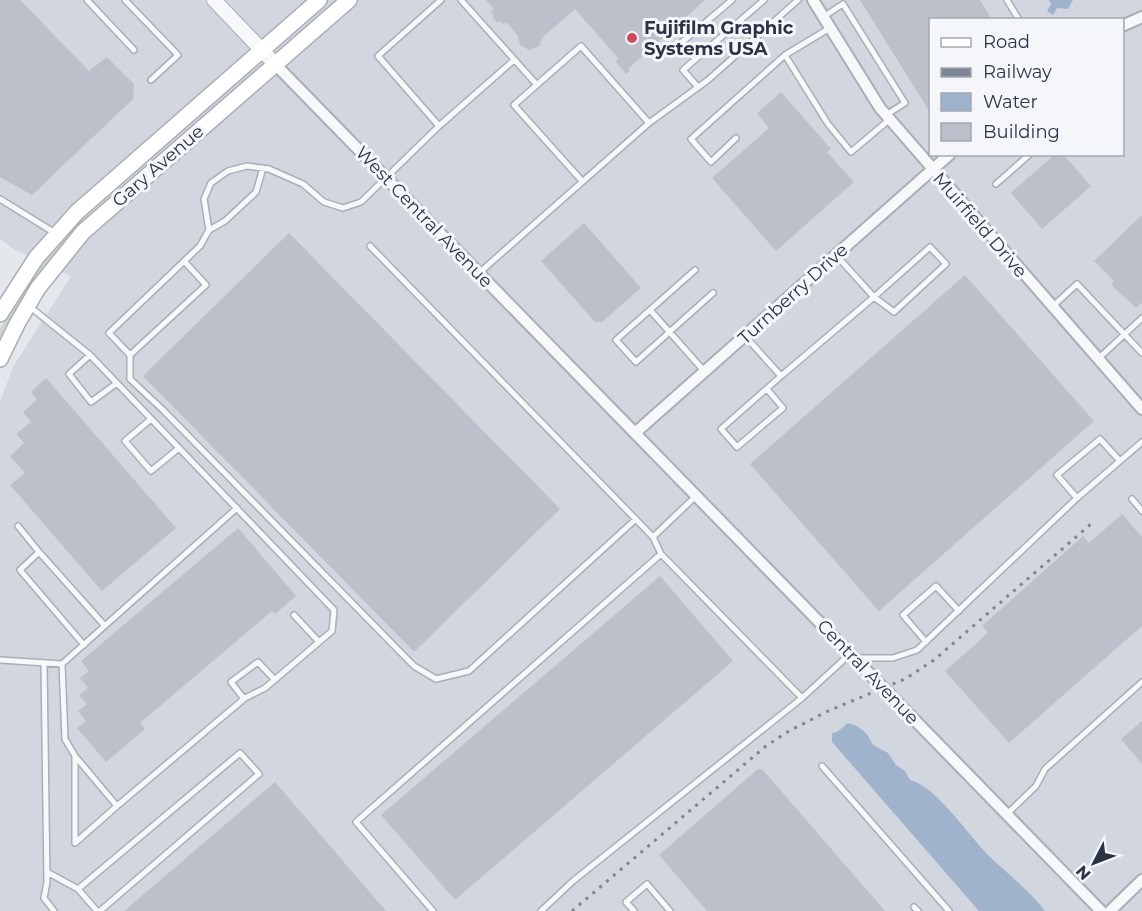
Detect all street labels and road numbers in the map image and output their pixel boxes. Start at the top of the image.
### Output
street label: Gary Avenue [108,120,208,212]
street label: West Central Avenue [351,142,497,292]
street label: Muirfield Drive [928,168,1032,282]
street label: Turnberry Drive [734,239,853,349]
street label: Central Avenue [812,615,924,729]

